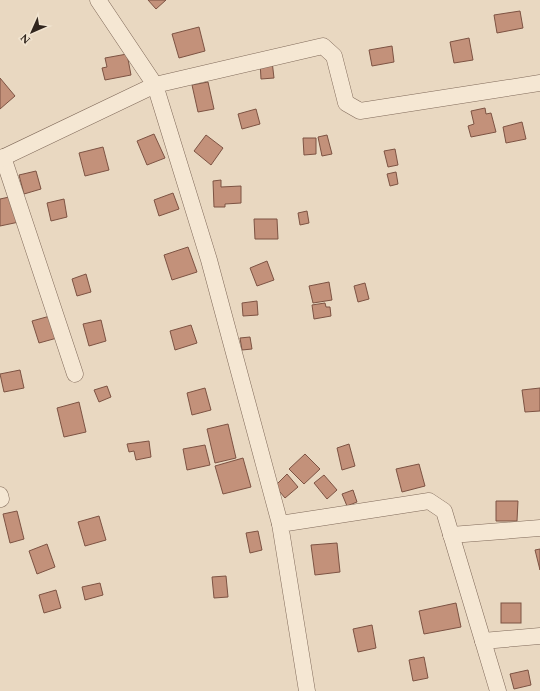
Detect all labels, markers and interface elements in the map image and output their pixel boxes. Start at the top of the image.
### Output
north arrow [12,12,52,52]
text: N [16,30,34,48]

